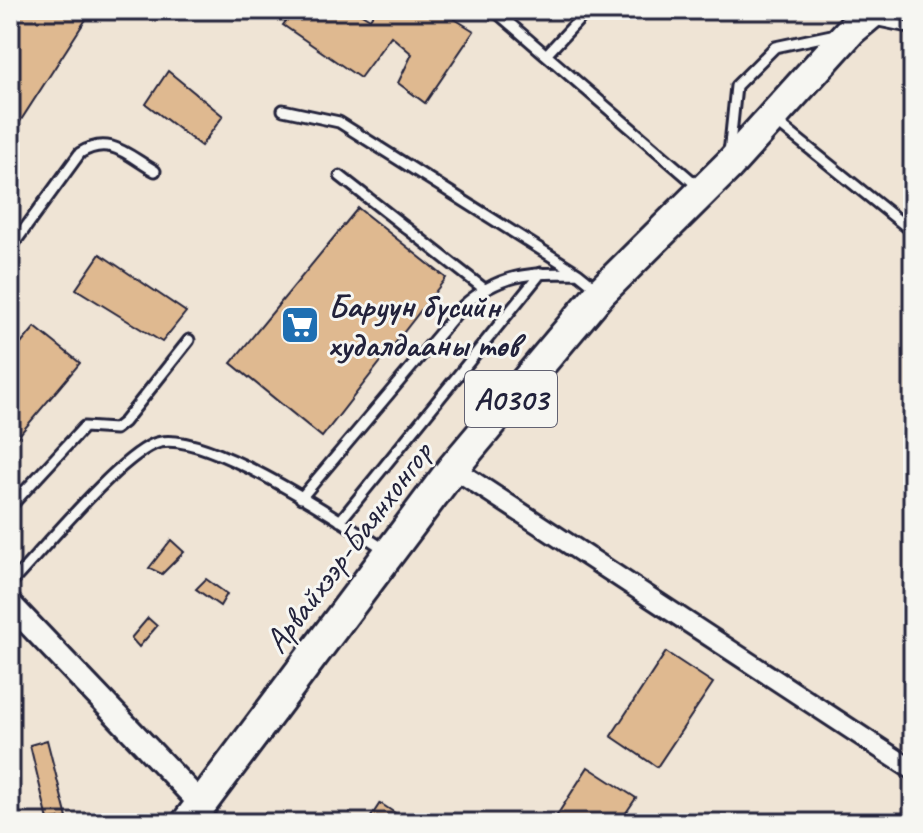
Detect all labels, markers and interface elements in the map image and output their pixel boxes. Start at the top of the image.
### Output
place label: Баруун бүсийн худалдааны төв [328,284,527,366]
supermarket icon: Баруун бүсийн худалдааны төв [279,304,321,346]
road number: A0303 [465,371,557,427]
street label: Арвайхээр-Баянхонгор [254,431,443,661]

